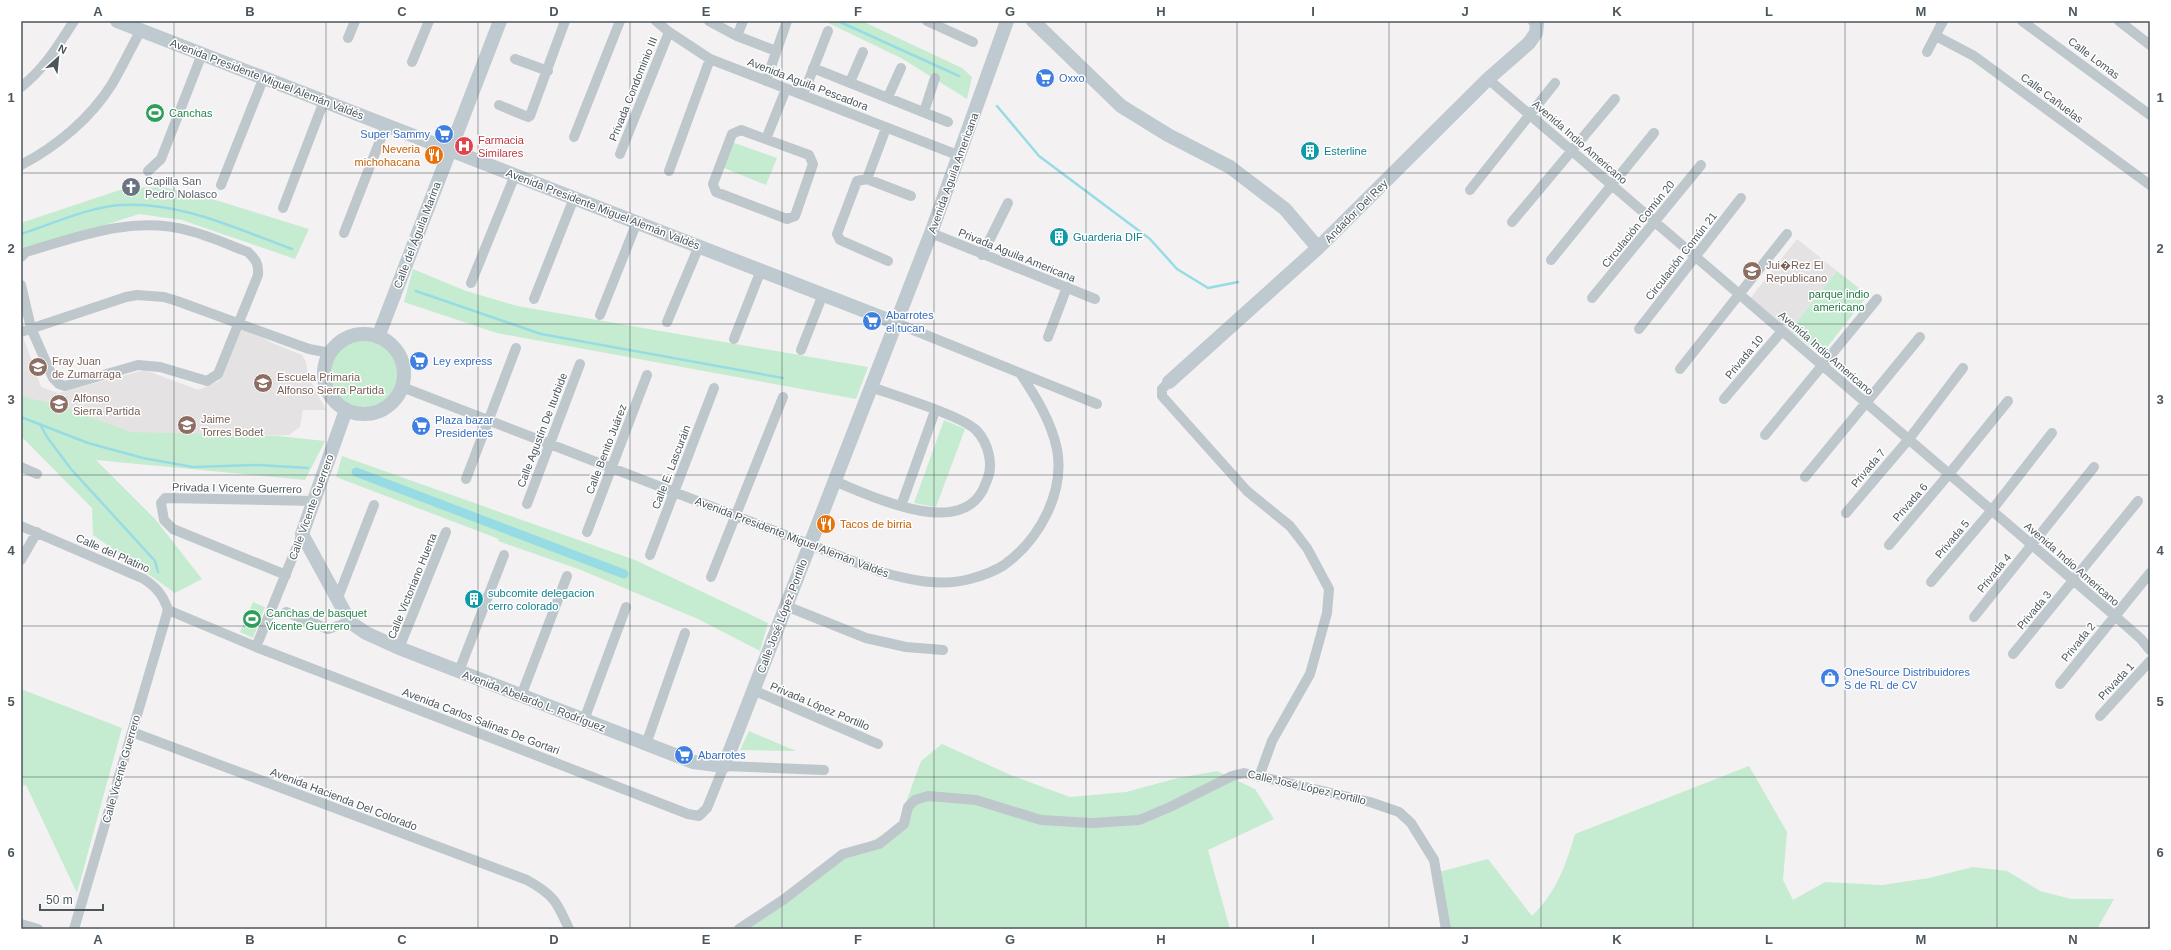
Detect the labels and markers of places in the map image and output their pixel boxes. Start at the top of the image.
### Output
supermarket icon: Oxxo [1034,67,1056,89]
place label: Oxxo [1059,72,1085,84]
sports icon: Canchas [144,102,166,124]
place label: Canchas [169,107,213,119]
supermarket icon: Super Sammy [433,123,455,145]
place label: Super Sammy [360,128,430,140]
place label: Farmacia Similares [478,134,525,159]
hospital icon: Farmacia Similares [453,135,475,157]
building icon: Esterline [1299,140,1321,162]
place label: Neveria michohacana [355,143,421,168]
restaurant icon: Neveria michohacana [423,144,445,166]
place label: Esterline [1324,145,1367,157]
place label: Capilla San Pedro Nolasco [145,175,217,200]
church icon: Capilla San Pedro Nolasco [120,176,142,198]
building icon: Guarderia DIF [1048,226,1070,248]
place label: Guarderia DIF [1073,231,1143,243]
place label: Jui�Rez El Republicano [1766,259,1827,284]
school or university icon: Jui�Rez El Republicano [1741,260,1763,282]
place label: Abarrotes el tucan [886,309,934,334]
supermarket icon: Abarrotes el tucan [861,310,883,332]
supermarket icon: Ley express [408,350,430,372]
place label: Fray Juan de Zumarraga [52,355,122,380]
place label: Ley express [433,355,493,367]
school or university icon: Fray Juan de Zumarraga [27,356,49,378]
place label: Escuela Primaria Alfonso Sierra Partida [277,371,385,396]
school or university icon: Escuela Primaria Alfonso Sierra Partida [252,372,274,394]
place label: Alfonso Sierra Partida [73,392,141,417]
school or university icon: Alfonso Sierra Partida [48,393,70,415]
place label: Jaime Torres Bodet [201,413,263,438]
school or university icon: Jaime Torres Bodet [176,414,198,436]
place label: Plaza bazar Presidentes [435,414,494,439]
supermarket icon: Plaza bazar Presidentes [410,415,432,437]
restaurant icon: Tacos de birria [815,513,837,535]
place label: Tacos de birria [840,518,912,530]
place label: subcomite delegacion cerro colorado [488,587,594,612]
building icon: subcomite delegacion cerro colorado [463,588,485,610]
place label: Canchas de basquet Vicente Guerrero [266,607,367,632]
sports icon: Canchas de basquet Vicente Guerrero [241,608,263,630]
place label: OneSource Distribuidores S de RL de CV [1844,666,1970,691]
shop icon: OneSource Distribuidores S de RL de CV [1819,667,1841,689]
supermarket icon: Abarrotes [673,744,695,766]
place label: Abarrotes [698,749,746,761]

